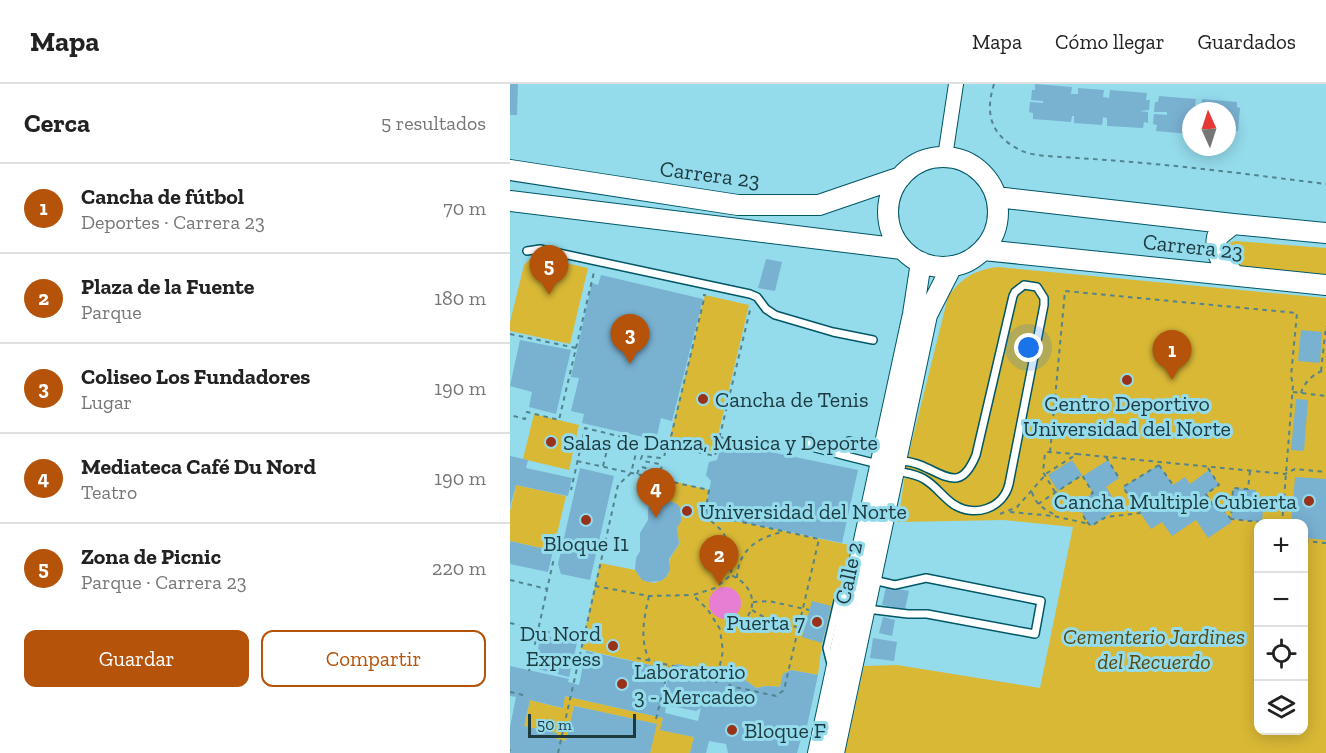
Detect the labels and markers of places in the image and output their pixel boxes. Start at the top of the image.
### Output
pin: 5 [530,246,568,295]
pin: 3 [610,314,650,364]
pin: 1 [1152,330,1192,380]
marker: Centro Deportivo Universidad del Norte [1120,373,1134,387]
place label: Cancha de Tenis [715,386,869,413]
place label: Centro Deportivo Universidad del Norte [1023,390,1231,442]
marker: Cancha de Tenis [696,392,710,406]
place label: Salas de Danza, Musica y Deporte [563,429,878,456]
marker: Salas de Danza, Musica y Deporte [544,435,558,449]
pin: 4 [636,468,676,518]
place label: Cancha Multiple Cubierta [1054,488,1297,515]
marker: Cancha Multiple Cubierta [1302,494,1316,508]
place label: Universidad del Norte [699,498,907,525]
marker: Universidad del Norte [680,504,694,518]
marker: Bloque I1 [579,513,593,527]
place label: Bloque I1 [543,530,629,557]
pin: 2 [700,536,738,585]
place label: Puerta 7 [726,609,806,636]
marker: Puerta 7 [810,615,824,629]
place label: Du Nord Express [520,620,601,672]
marker: Du Nord Express [606,639,620,653]
place label: Laboratorio 3 - Mercadeo [634,658,755,710]
marker: Laboratorio 3 - Mercadeo [615,677,629,691]
place label: Bloque F [744,717,826,744]
marker: Bloque F [725,723,739,737]

